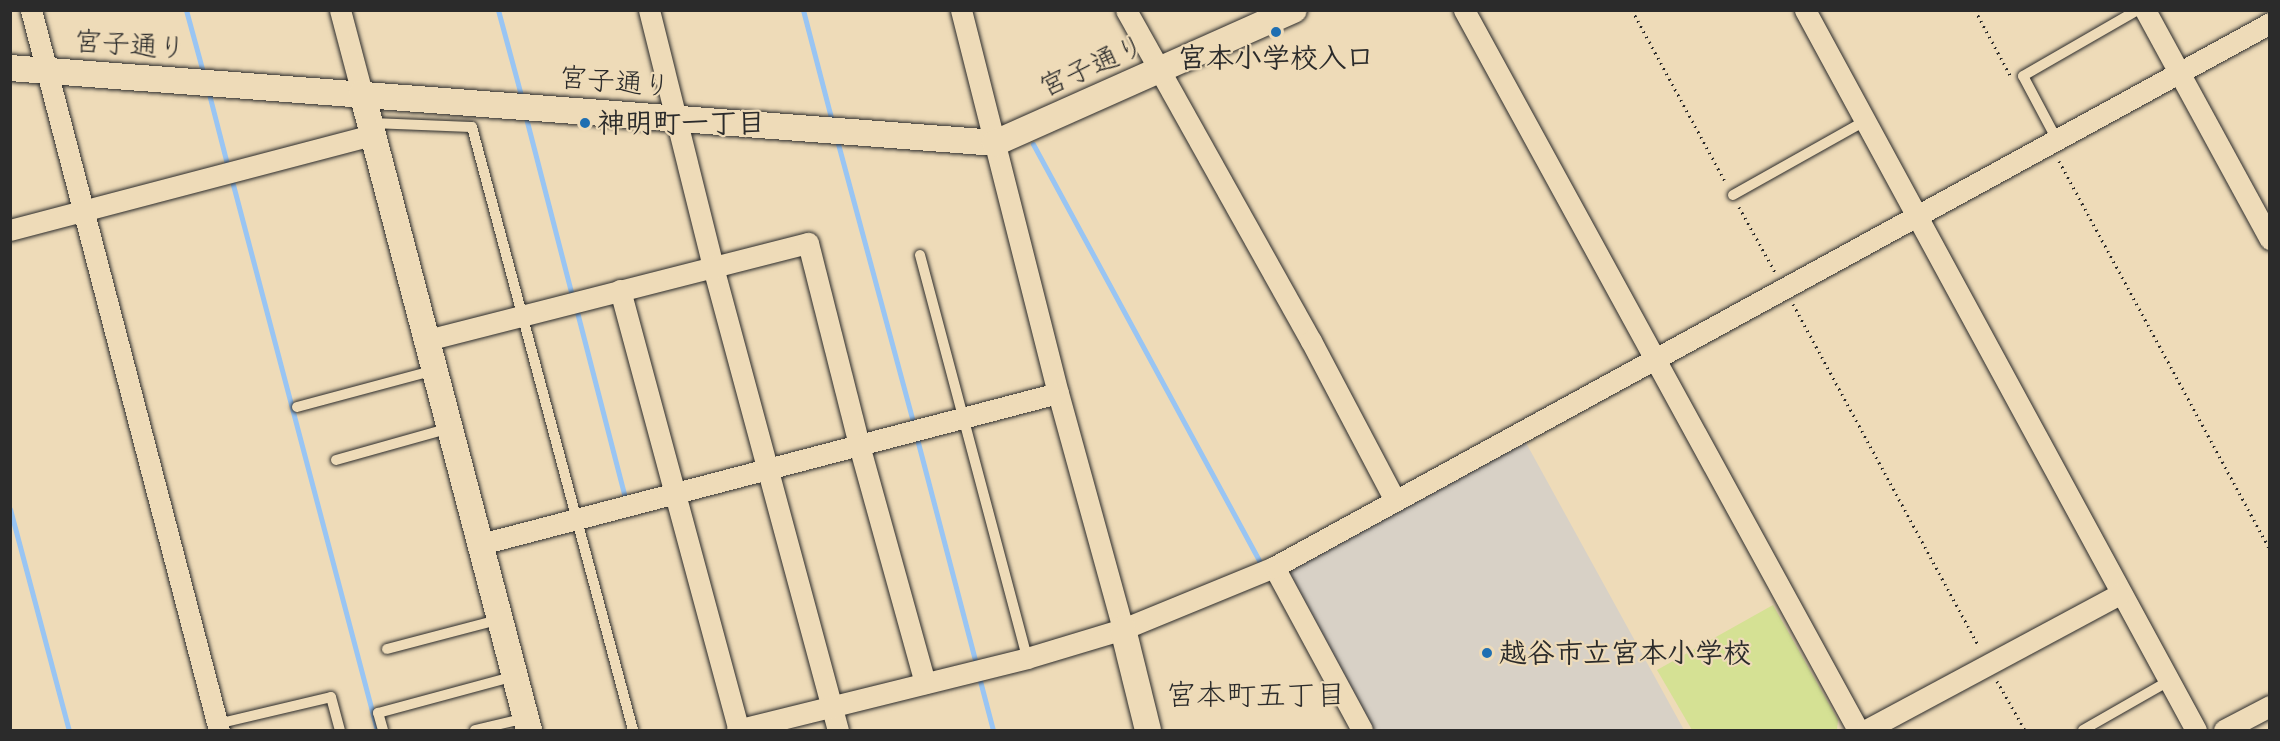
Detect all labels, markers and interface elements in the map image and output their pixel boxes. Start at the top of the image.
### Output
street label: 宮子通り [73,24,187,66]
marker: 宮本小学校入口 [1269,25,1283,39]
street label: 宮子通り [1034,28,1150,104]
place label: 宮本小学校入口 [1178,41,1374,75]
street label: 宮子通り [558,60,672,104]
place label: 神明町一丁目 [597,106,765,140]
marker: 神明町一丁目 [578,116,592,130]
place label: 越谷市立宮本小学校 [1499,636,1751,670]
marker: 越谷市立宮本小学校 [1480,646,1494,660]
district label: 宮本町五丁目 [1166,677,1346,713]

